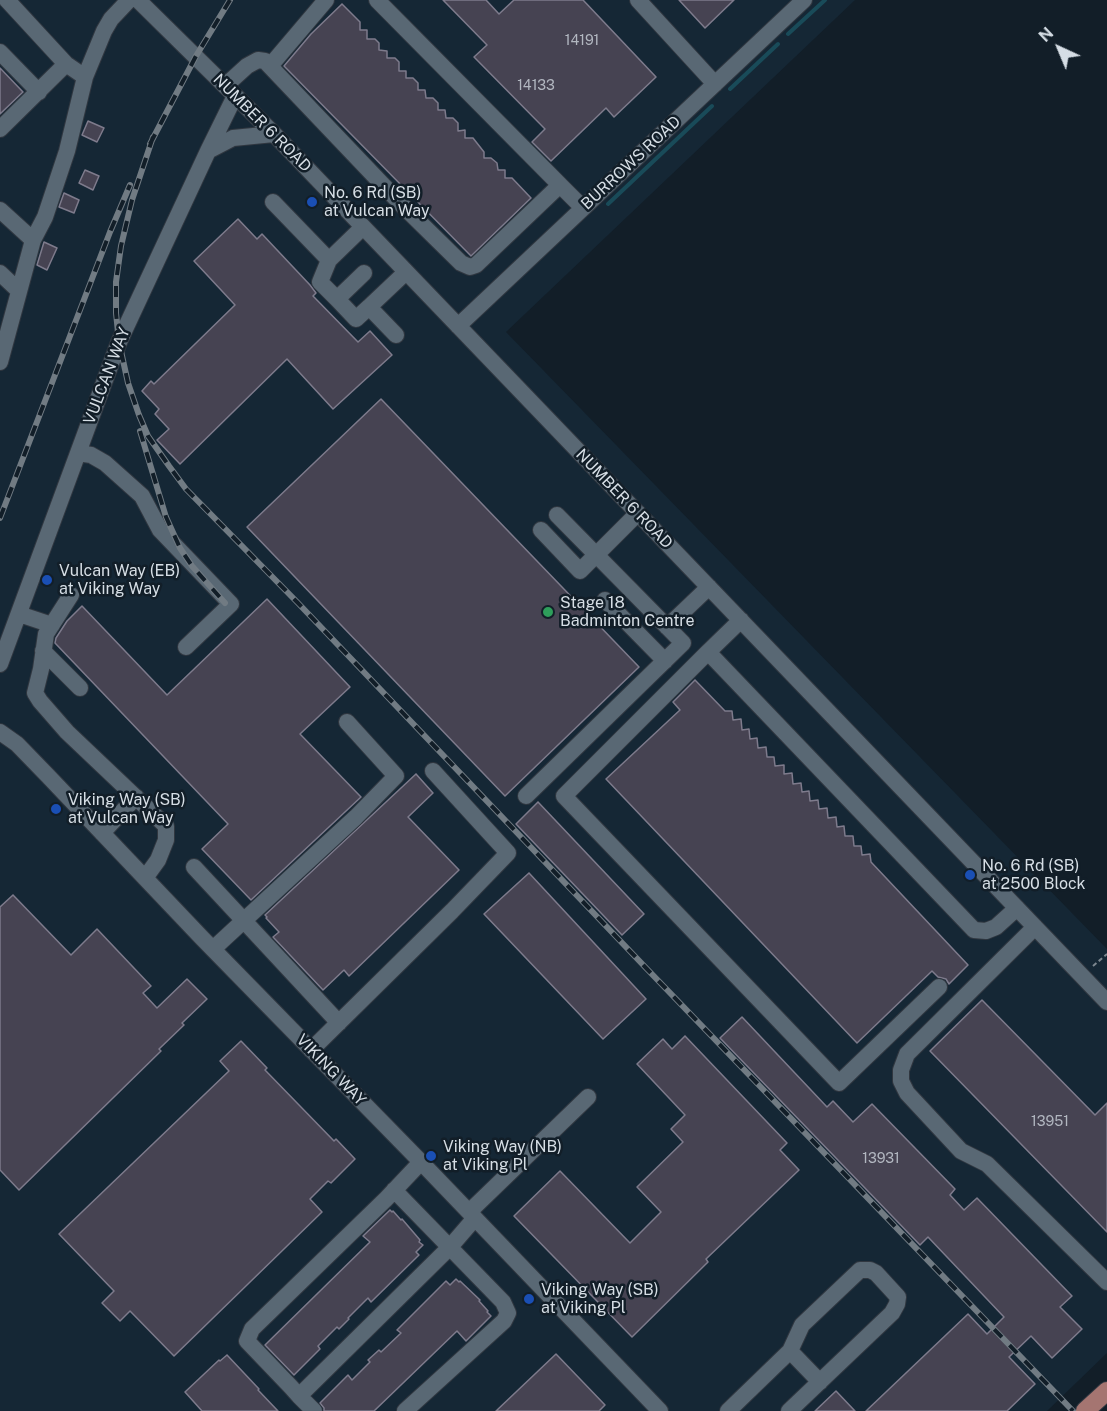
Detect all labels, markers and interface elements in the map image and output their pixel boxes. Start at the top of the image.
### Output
north arrow [1029,18,1089,78]
text: N [1035,24,1057,46]
house number: 14191 [565,33,599,49]
street label: NUMBER 6 ROAD [209,70,315,176]
house number: 14133 [517,78,555,94]
street label: BURROWS ROAD [577,112,685,214]
place label: No. 6 Rd (SB) at Vulcan Way [324,183,429,221]
marker: No. 6 Rd (SB) at Vulcan Way [305,195,319,209]
street label: VULCAN WAY [80,325,134,427]
street label: NUMBER 6 ROAD [572,445,676,553]
place label: Vulcan Way (EB) at Viking Way [59,561,180,599]
marker: Vulcan Way (EB) at Viking Way [40,573,54,587]
place label: Stage 18 Badminton Centre [560,593,695,631]
marker: Stage 18 Badminton Centre [541,605,555,619]
place label: Viking Way (SB) at Vulcan Way [68,790,186,828]
marker: Viking Way (SB) at Vulcan Way [49,802,63,816]
place label: No. 6 Rd (SB) at 2500 Block [982,856,1086,894]
marker: No. 6 Rd (SB) at 2500 Block [963,868,977,882]
street label: VIKING WAY [292,1030,370,1110]
house number: 13951 [1031,1114,1069,1130]
place label: Viking Way (NB) at Viking Pl [443,1137,562,1175]
marker: Viking Way (NB) at Viking Pl [424,1149,438,1163]
house number: 13931 [862,1151,900,1167]
place label: Viking Way (SB) at Viking Pl [541,1280,659,1318]
marker: Viking Way (SB) at Viking Pl [522,1292,536,1306]

